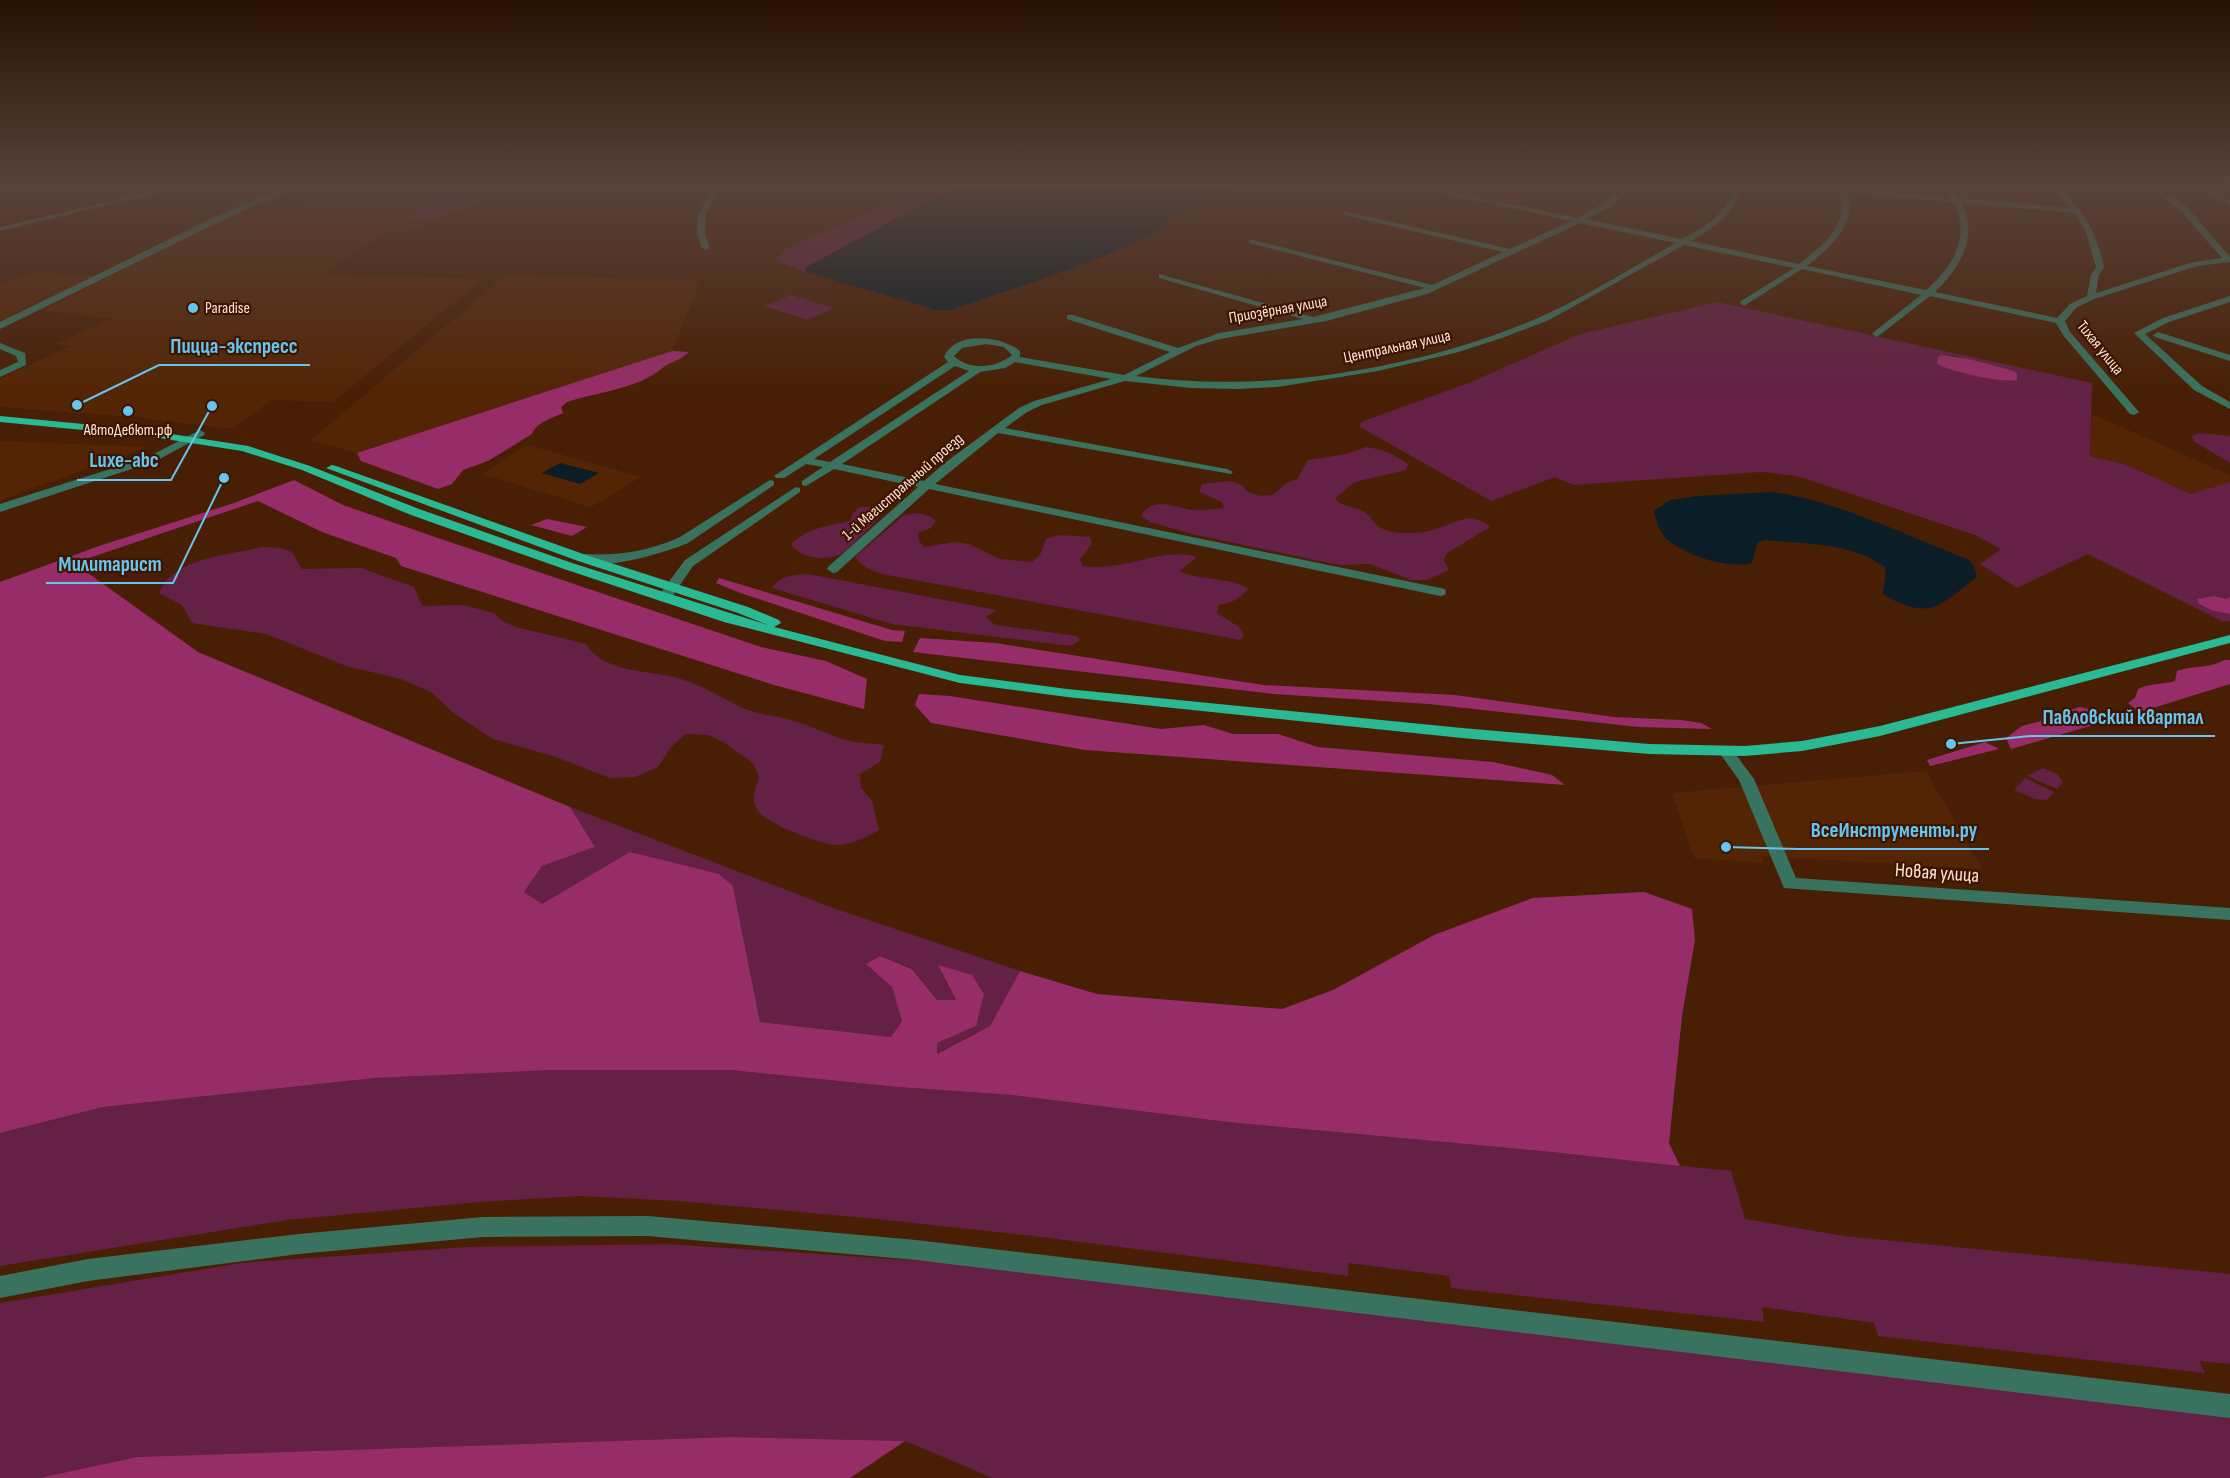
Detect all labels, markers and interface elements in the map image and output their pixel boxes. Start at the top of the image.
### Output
street label: Приозёрная улица [1227,292,1329,328]
place label: Paradise [205,299,250,318]
marker: Paradise [186,301,200,315]
street label: Тихая улица [2072,317,2128,379]
callout: Пицца-экспресс [159,326,310,365]
street label: Центральная улица [1342,326,1452,368]
text: Пицца-экспресс [170,334,298,359]
marker: АвтоДебют.рф [121,404,135,418]
place label: АвтоДебют.рф [83,421,172,440]
street label: 1-й Магистральный проезд [839,429,967,545]
callout: Luxe-abc [77,441,171,480]
text: Luxe-abc [89,448,159,473]
callout: Милитарист [46,544,173,583]
text: Милитарист [58,552,162,577]
callout: Павловский квартал [2030,697,2215,736]
text: Павловский квартал [2042,705,2204,730]
callout: ВсеИнструменты.ру [1799,810,1989,849]
text: ВсеИнструменты.ру [1811,818,1978,843]
street label: Новая улица [1894,858,1980,888]

